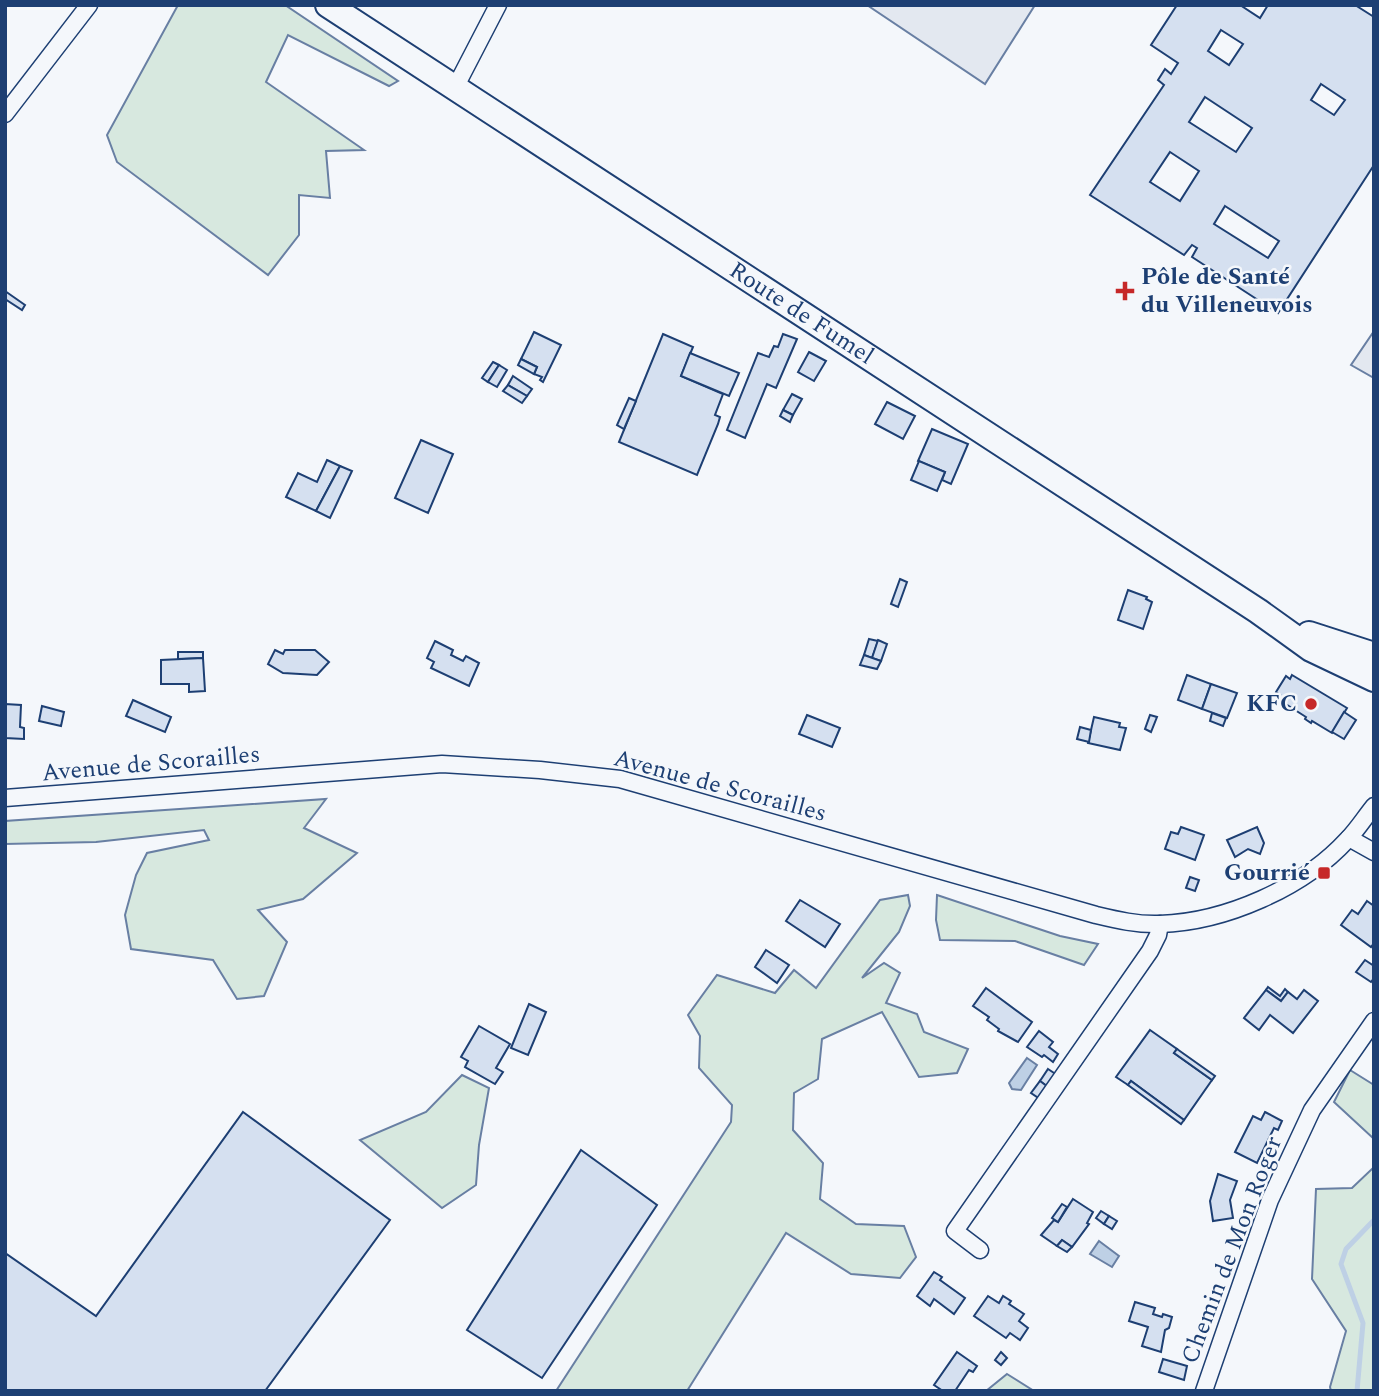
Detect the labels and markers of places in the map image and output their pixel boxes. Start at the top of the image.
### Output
place label: Pôle de Santé du Villeneuvois [1141,259,1313,323]
marker: Pôle de Santé du Villeneuvois [1115,281,1135,301]
place label: KFC [1246,686,1297,722]
marker: KFC [1303,696,1319,712]
place label: Gourrié [1224,855,1310,891]
marker: Gourrié [1316,865,1332,881]

